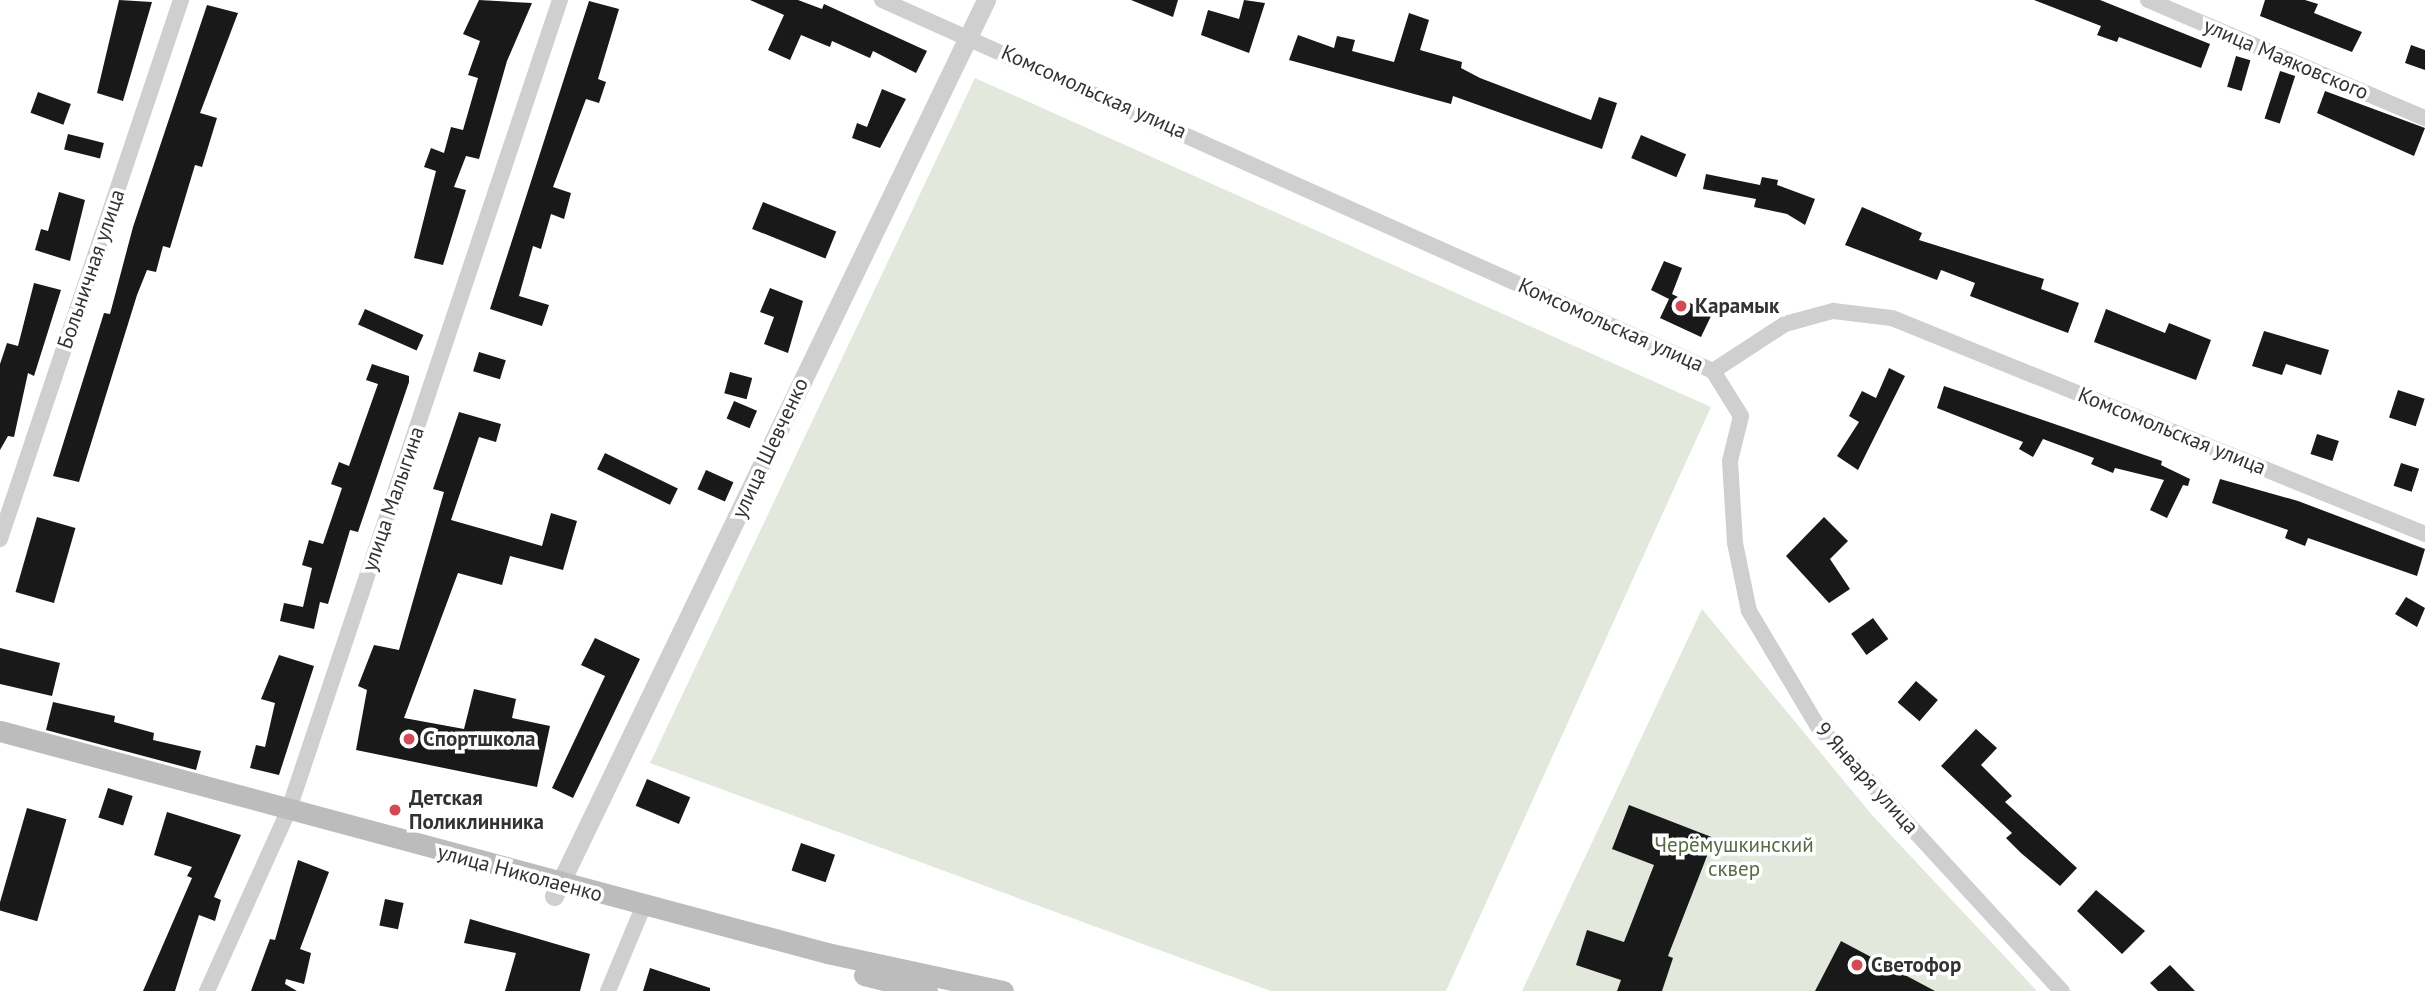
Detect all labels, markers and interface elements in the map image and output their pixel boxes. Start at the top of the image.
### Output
street label: улица Маяковского [2200,13,2372,105]
street label: Комсомольская улица [997,40,1191,144]
street label: Больничная улица [52,186,130,352]
street label: Комсомольская улица [1514,273,1708,377]
place label: Карамык [1695,293,1779,319]
marker: Карамык [1673,298,1689,314]
street label: улица Шевченко [726,374,814,522]
street label: Комсомольская улица [2074,382,2270,480]
street label: улица Малыгина [356,423,430,575]
street label: 9 Января улица [1810,717,1924,839]
place label: Спортшкола [423,726,535,752]
marker: Спортшкола [401,731,417,747]
place label: Детская Поликлинника [409,785,544,835]
marker: Детская Поликлинника [387,802,403,818]
park label: Черёмушкинский сквер [1654,832,1814,882]
street label: улица Николаенко [435,839,605,907]
place label: Светофор [1871,952,1961,978]
marker: Светофор [1849,957,1865,973]

